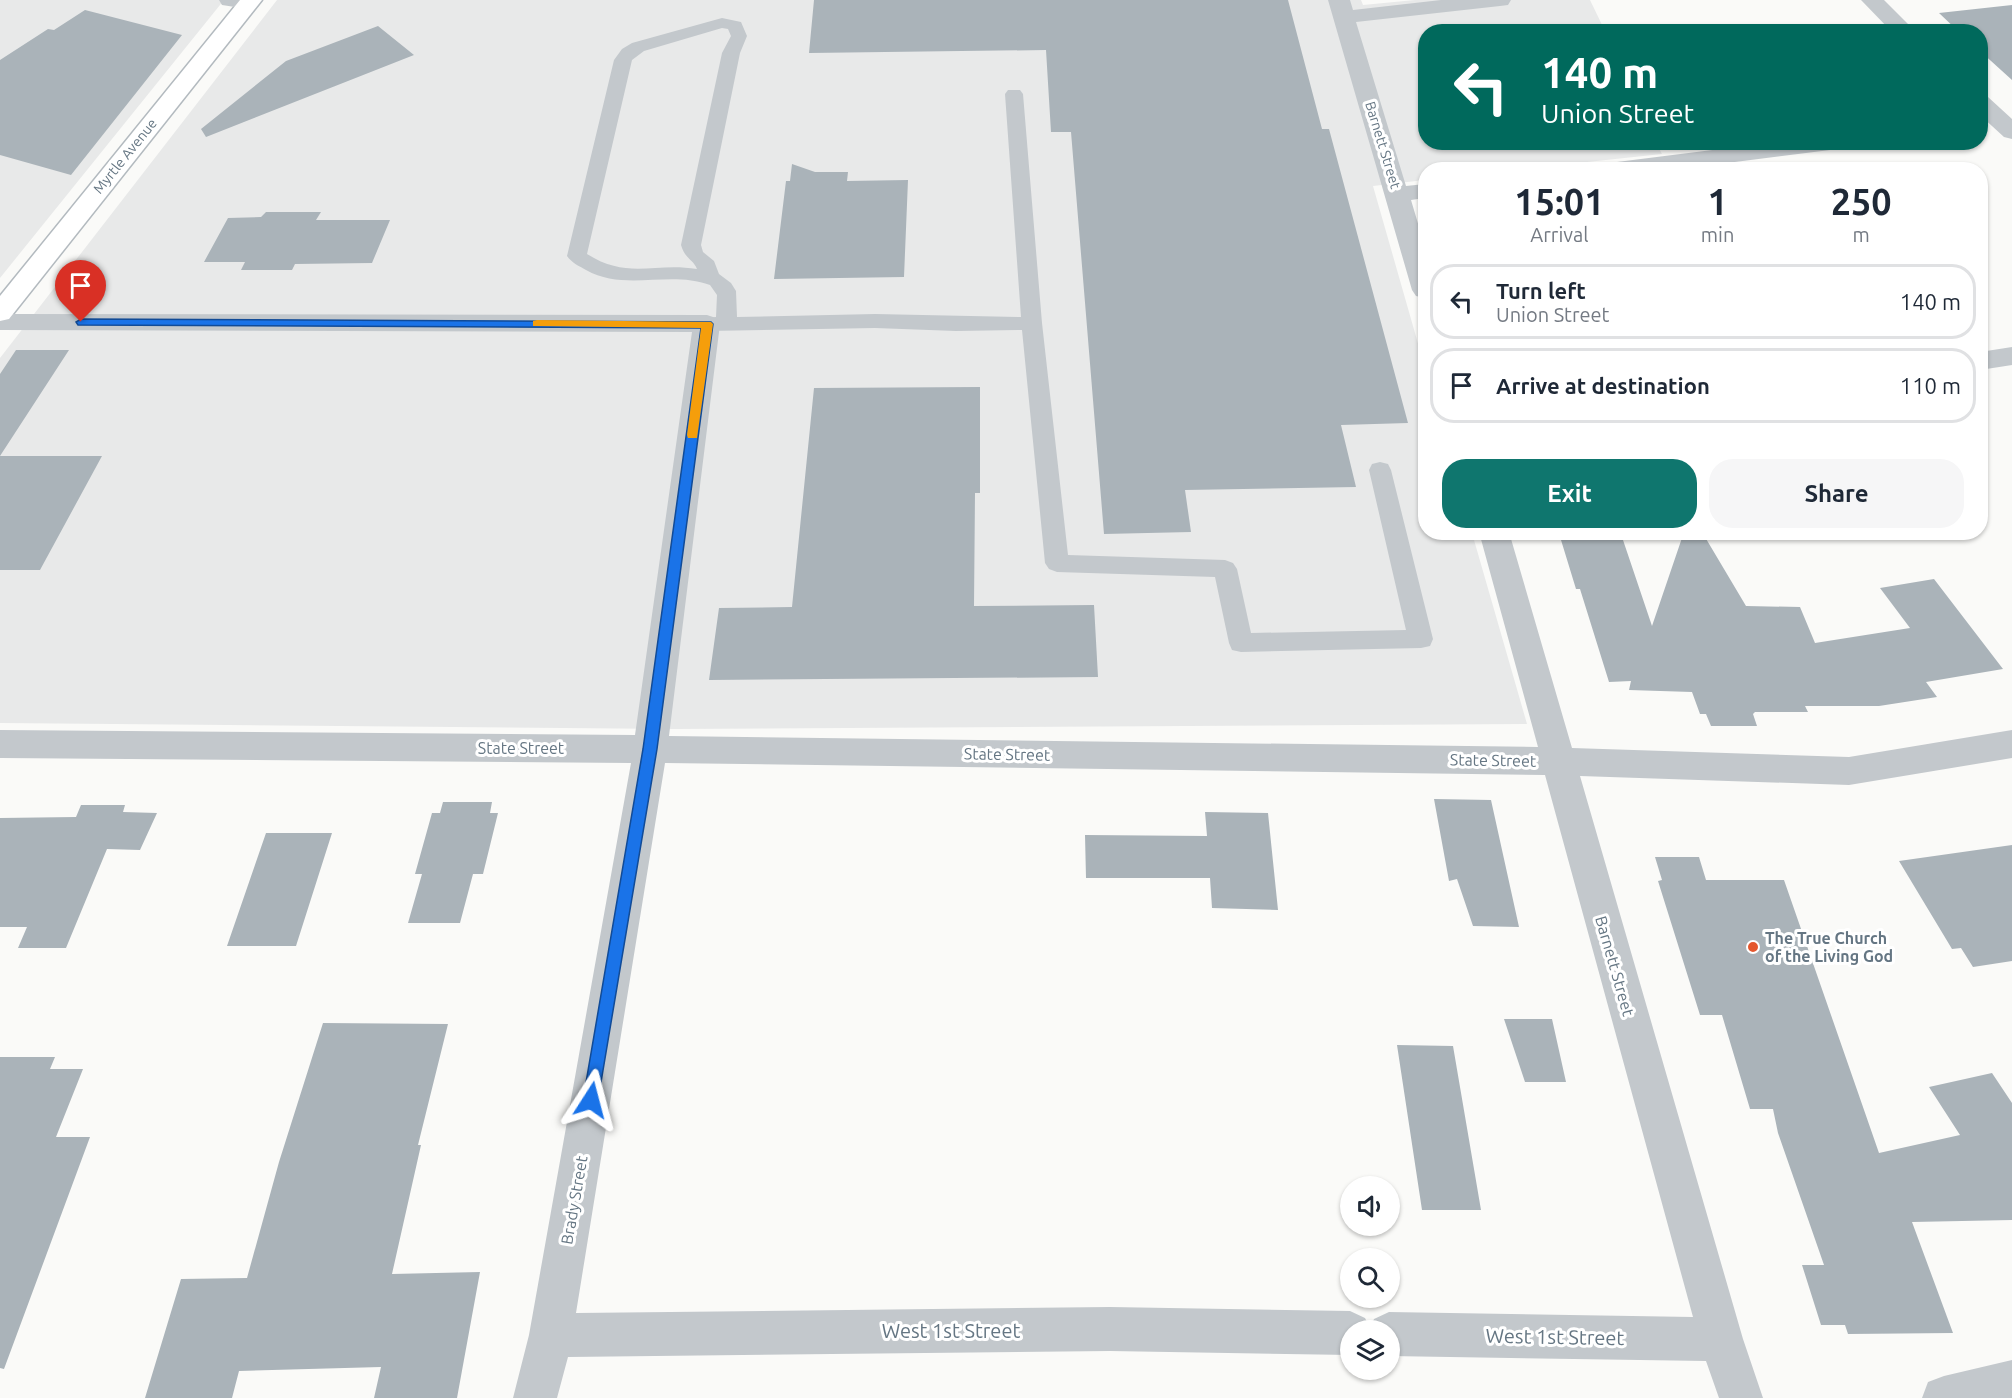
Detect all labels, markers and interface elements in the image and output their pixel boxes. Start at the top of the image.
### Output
icon: left [1442,48,1520,126]
text: 140 m [1541,49,1658,96]
text: Union Street [1541,98,1694,128]
street label: Barnett Street [1362,99,1404,191]
street label: Myrtle Avenue [90,115,160,197]
text: 15:01 [1514,181,1604,222]
text: 1 [1707,181,1728,222]
text: 250 [1831,181,1892,222]
text: Arrival [1530,223,1589,246]
text: min [1701,223,1734,246]
text: m [1853,223,1870,246]
pin [55,260,106,322]
icon: arrive [64,269,97,302]
text: Turn left [1496,278,1586,303]
icon: left [1445,285,1478,318]
text: 140 m [1900,289,1961,314]
text: Union Street [1496,303,1609,326]
icon: arrive [1445,369,1478,402]
text: Arrive at destination [1496,373,1710,398]
text: 110 m [1900,373,1961,398]
button: Exit [1442,459,1697,528]
button: Share [1709,459,1964,528]
street label: State Street [478,739,565,757]
street label: State Street [964,744,1051,764]
street label: State Street [1450,750,1537,770]
street label: Barnett Street [1592,914,1638,1019]
place label: The True Church of the Living God [1765,929,1893,965]
marker: The True Church of the Living God [1746,940,1760,954]
position arrow [559,1068,623,1132]
street label: Brady Street [557,1154,591,1246]
map controls [1340,1176,1400,1380]
button: sound [1340,1176,1400,1236]
button: search [1340,1248,1400,1308]
street label: West 1st Street [882,1319,1020,1342]
button: layers [1340,1320,1400,1380]
street label: West 1st Street [1486,1324,1625,1349]

